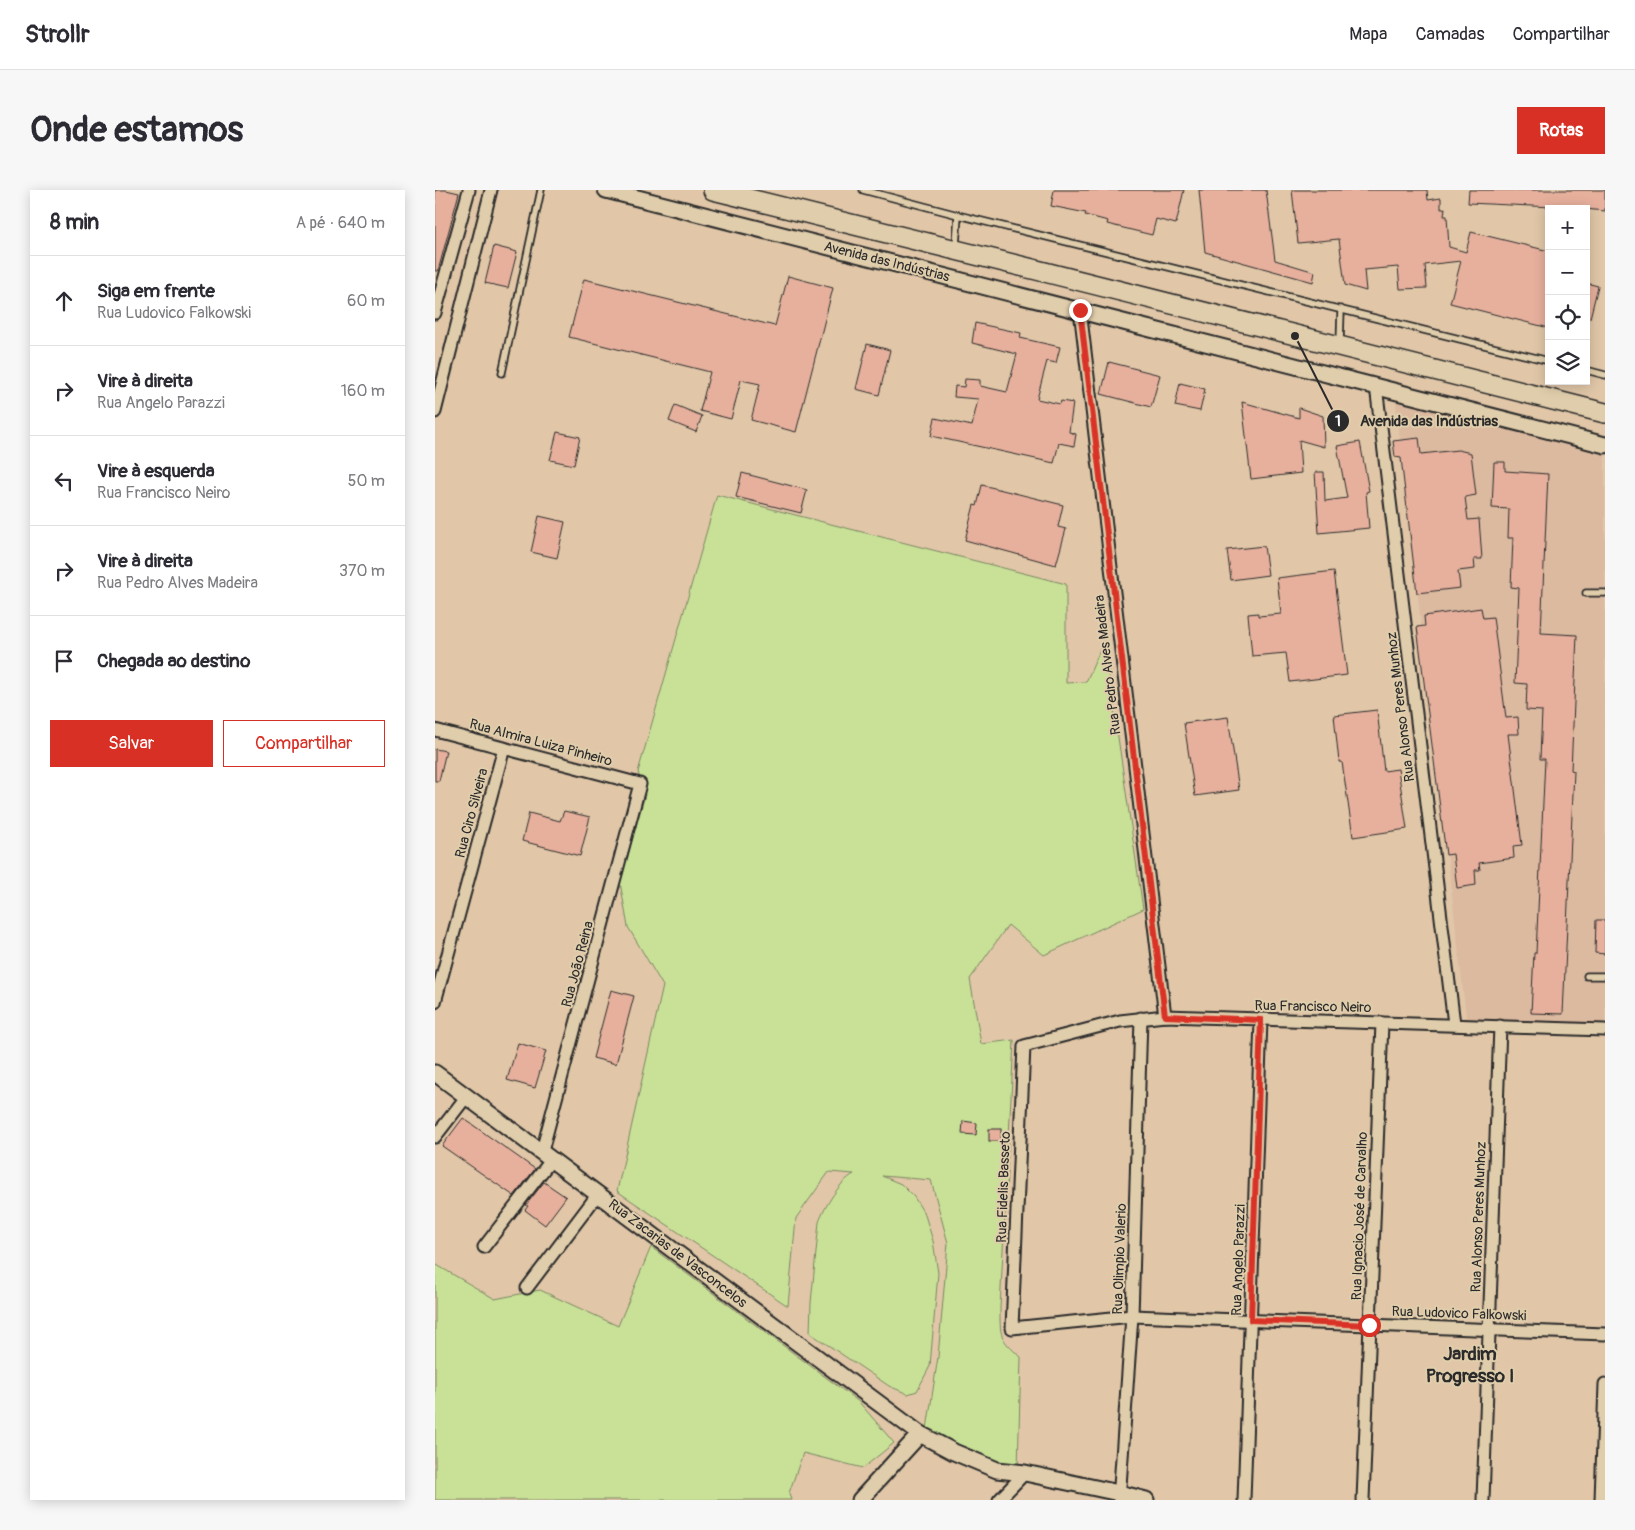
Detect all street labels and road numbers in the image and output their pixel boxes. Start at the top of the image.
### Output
street label: Avenida das Indústrias [822,238,952,285]
street label: Rua Pedro Alves Madeira [1090,594,1125,736]
street label: Rua Alonso Peres Munhoz [1383,631,1418,783]
street label: Rua Almira Luiza Pinheiro [468,715,615,770]
street label: Rua Ciro Silveira [451,766,492,860]
street label: Rua João Reina [558,919,597,1009]
street label: Rua Francisco Neiro [1254,997,1372,1016]
street label: Rua Fidelis Basseto [993,1130,1014,1243]
street label: Rua Ignacio José de Carvalho [1348,1131,1371,1301]
street label: Rua Alonso Peres Munhoz [1467,1141,1490,1293]
street label: Rua Zacarias de Vasconcelos [605,1196,751,1312]
street label: Rua Olimpio Valerio [1109,1203,1130,1315]
street label: Rua Angelo Parazzi [1228,1203,1249,1316]
street label: Rua Ludovico Falkowski [1391,1303,1527,1324]

